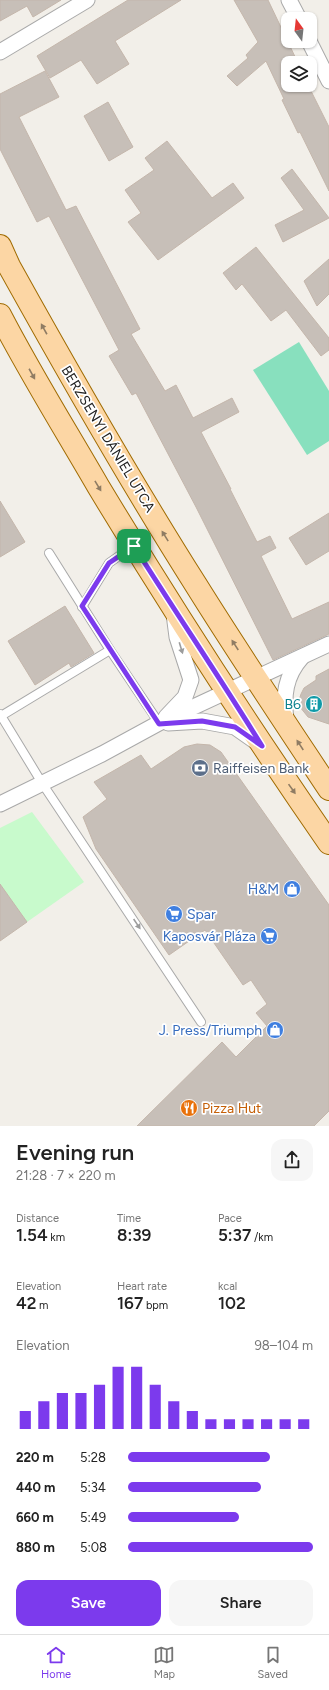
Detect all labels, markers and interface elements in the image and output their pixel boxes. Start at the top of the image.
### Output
north arrow [281,12,317,48]
map controls [281,12,317,92]
button: layers [281,56,317,92]
one-way arrow [41,323,47,334]
street label: BERZSENYI DÁNIEL UTCA [57,363,159,516]
one-way arrow [28,368,35,380]
one-way arrow [95,480,102,492]
pin [117,529,151,563]
one-way arrow [161,531,169,541]
icon: arrive [123,535,145,557]
one-way arrow [231,640,239,650]
one-way arrow [178,642,184,654]
building icon: B6 [304,694,324,714]
place label: B6 [285,696,301,713]
one-way arrow [296,739,304,750]
bank icon: Raiffeisen Bank [190,758,210,778]
place label: Raiffeisen Bank [213,760,309,777]
one-way arrow [288,784,296,794]
shop icon: H&M [282,879,302,899]
place label: H&M [248,881,279,898]
supermarket icon: Spar [164,904,184,924]
place label: Spar [187,906,216,923]
one-way arrow [133,919,141,929]
supermarket icon: Kaposvár Pláza [259,926,279,946]
place label: Kaposvár Pláza [163,928,256,945]
shop icon: J. Press/Triumph [265,1020,285,1040]
place label: J. Press/Triumph [159,1022,262,1039]
restaurant icon: Pizza Hut [179,1098,199,1118]
place label: Pizza Hut [202,1100,261,1117]
text: Evening run [16,1139,134,1166]
button: share [271,1139,313,1181]
text: 21:28 · 7 × 220 m [16,1168,116,1183]
text: Distance [16,1212,59,1225]
text: Time [117,1212,141,1225]
text: Pace [218,1212,242,1225]
text: 1.54 [16,1225,48,1245]
text: 8:39 [117,1225,151,1245]
text: 5:37 [218,1225,251,1245]
text: km [48,1231,65,1244]
text: /km [251,1231,273,1244]
text: Elevation [16,1280,61,1293]
text: Heart rate [117,1280,167,1293]
text: kcal [218,1280,237,1293]
text: 42 [16,1293,36,1313]
text: 167 [117,1293,143,1313]
text: 102 [218,1293,246,1313]
text: m [36,1299,48,1312]
text: bpm [143,1299,168,1312]
text: Elevation [16,1338,69,1353]
text: 98–104 m [254,1338,313,1353]
text: 220 m [16,1450,54,1465]
text: 5:28 [80,1450,106,1465]
text: 440 m [16,1480,55,1495]
text: 5:34 [80,1480,106,1495]
text: 660 m [16,1510,54,1525]
text: 5:49 [80,1510,106,1525]
text: 880 m [16,1540,55,1555]
text: 5:08 [80,1540,107,1555]
button: Save [16,1580,161,1626]
button: Share [169,1580,313,1626]
tab: Home [41,1644,71,1681]
tab: Map [153,1644,175,1681]
tab: Saved [258,1644,288,1681]

